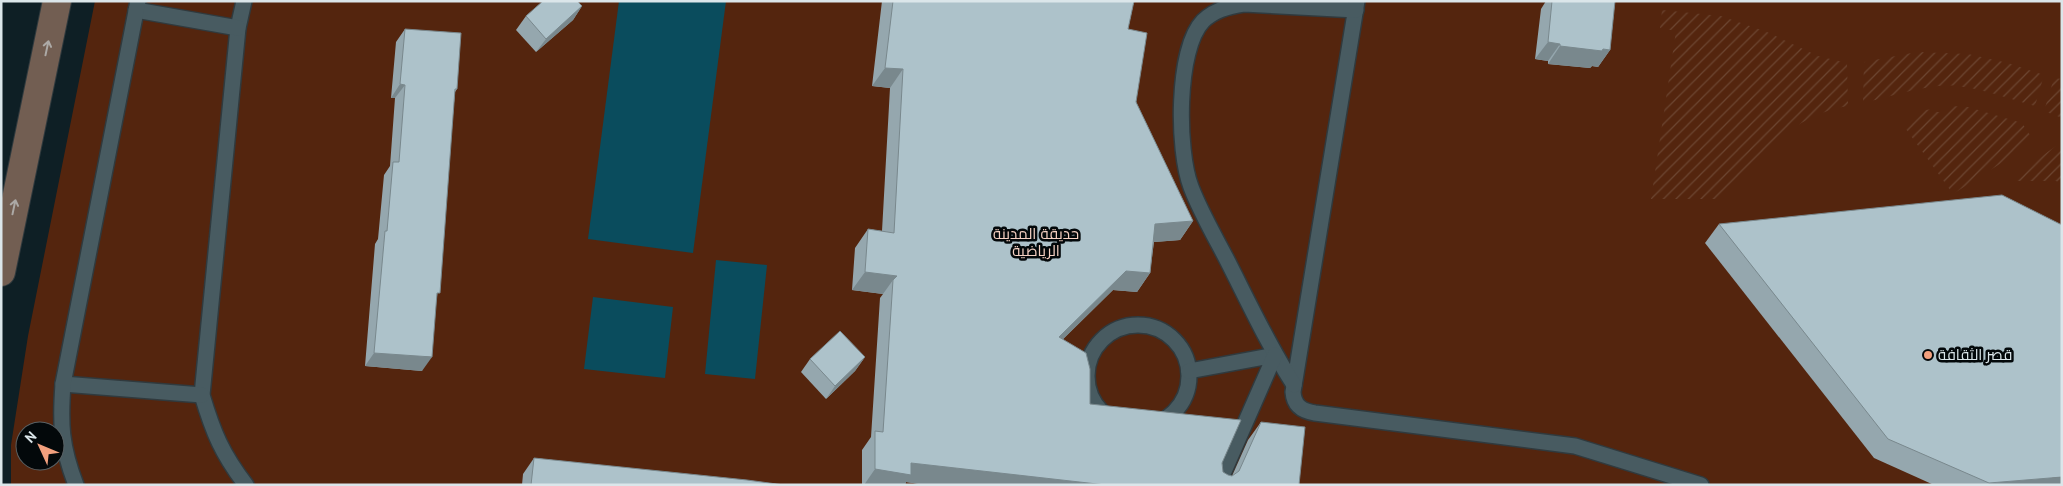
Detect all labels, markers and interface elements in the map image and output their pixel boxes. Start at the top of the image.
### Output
one-way arrow [43,40,52,56]
one-way arrow [10,199,20,215]
park label: حديقة المدينة الرياضية [993,224,1079,260]
place label: قصر الثقافة [1938,345,2012,364]
marker: قصر الثقافة [1922,349,1934,361]
north arrow [15,421,65,471]
text: N [21,427,40,447]

